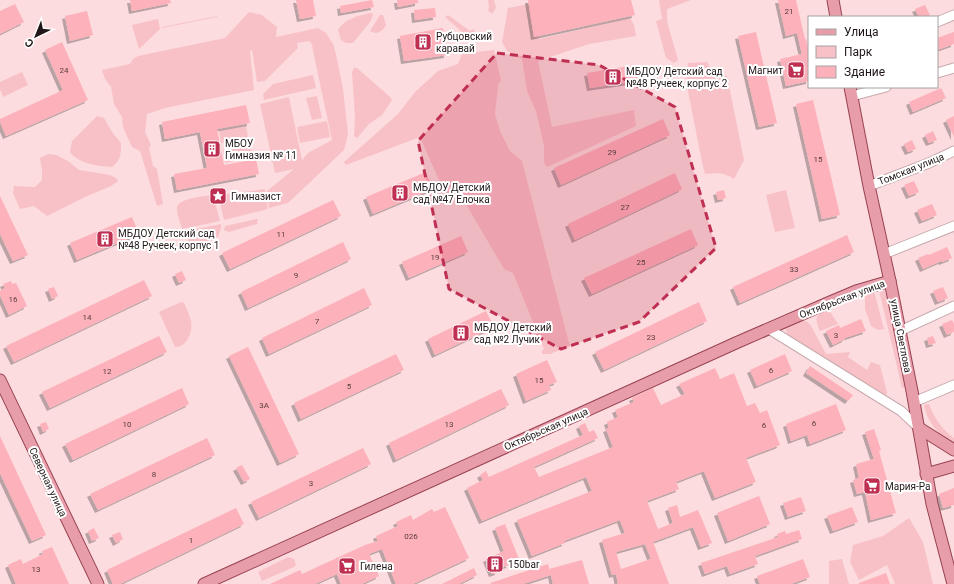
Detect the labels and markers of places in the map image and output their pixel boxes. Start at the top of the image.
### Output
place label: Рубцовский каравай [436,31,492,54]
building icon: Рубцовский каравай [413,32,433,52]
supermarket icon: Магнит [786,60,806,80]
place label: Магнит [748,65,783,76]
place label: МБДОУ Детский сад №48 Ручеек, корпус 2 [626,66,728,89]
building icon: МБДОУ Детский сад №48 Ручеек, корпус 2 [603,67,623,87]
place label: МБОУ Гимназия № 11 [225,138,297,161]
building icon: МБОУ Гимназия № 11 [202,139,222,159]
place label: МБДОУ Детский сад №47 Елочка [413,182,491,205]
building icon: МБДОУ Детский сад №47 Елочка [390,183,410,203]
place icon: Гимназист [208,186,228,206]
place label: Гимназист [231,191,281,202]
place label: МБДОУ Детский сад №48 Ручеек, корпус 1 [118,228,219,251]
building icon: МБДОУ Детский сад №48 Ручеек, корпус 1 [95,229,115,249]
place label: МБДОУ Детский сад №2 Лучик [474,322,552,345]
building icon: МБДОУ Детский сад №2 Лучик [451,323,471,343]
supermarket icon: Мария-Ра [862,476,882,496]
place label: Мария-Ра [885,481,931,492]
building icon: 150bar [485,554,505,574]
supermarket icon: Гилена [337,556,357,576]
place label: 150bar [508,559,540,570]
place label: Гилена [360,561,393,572]

